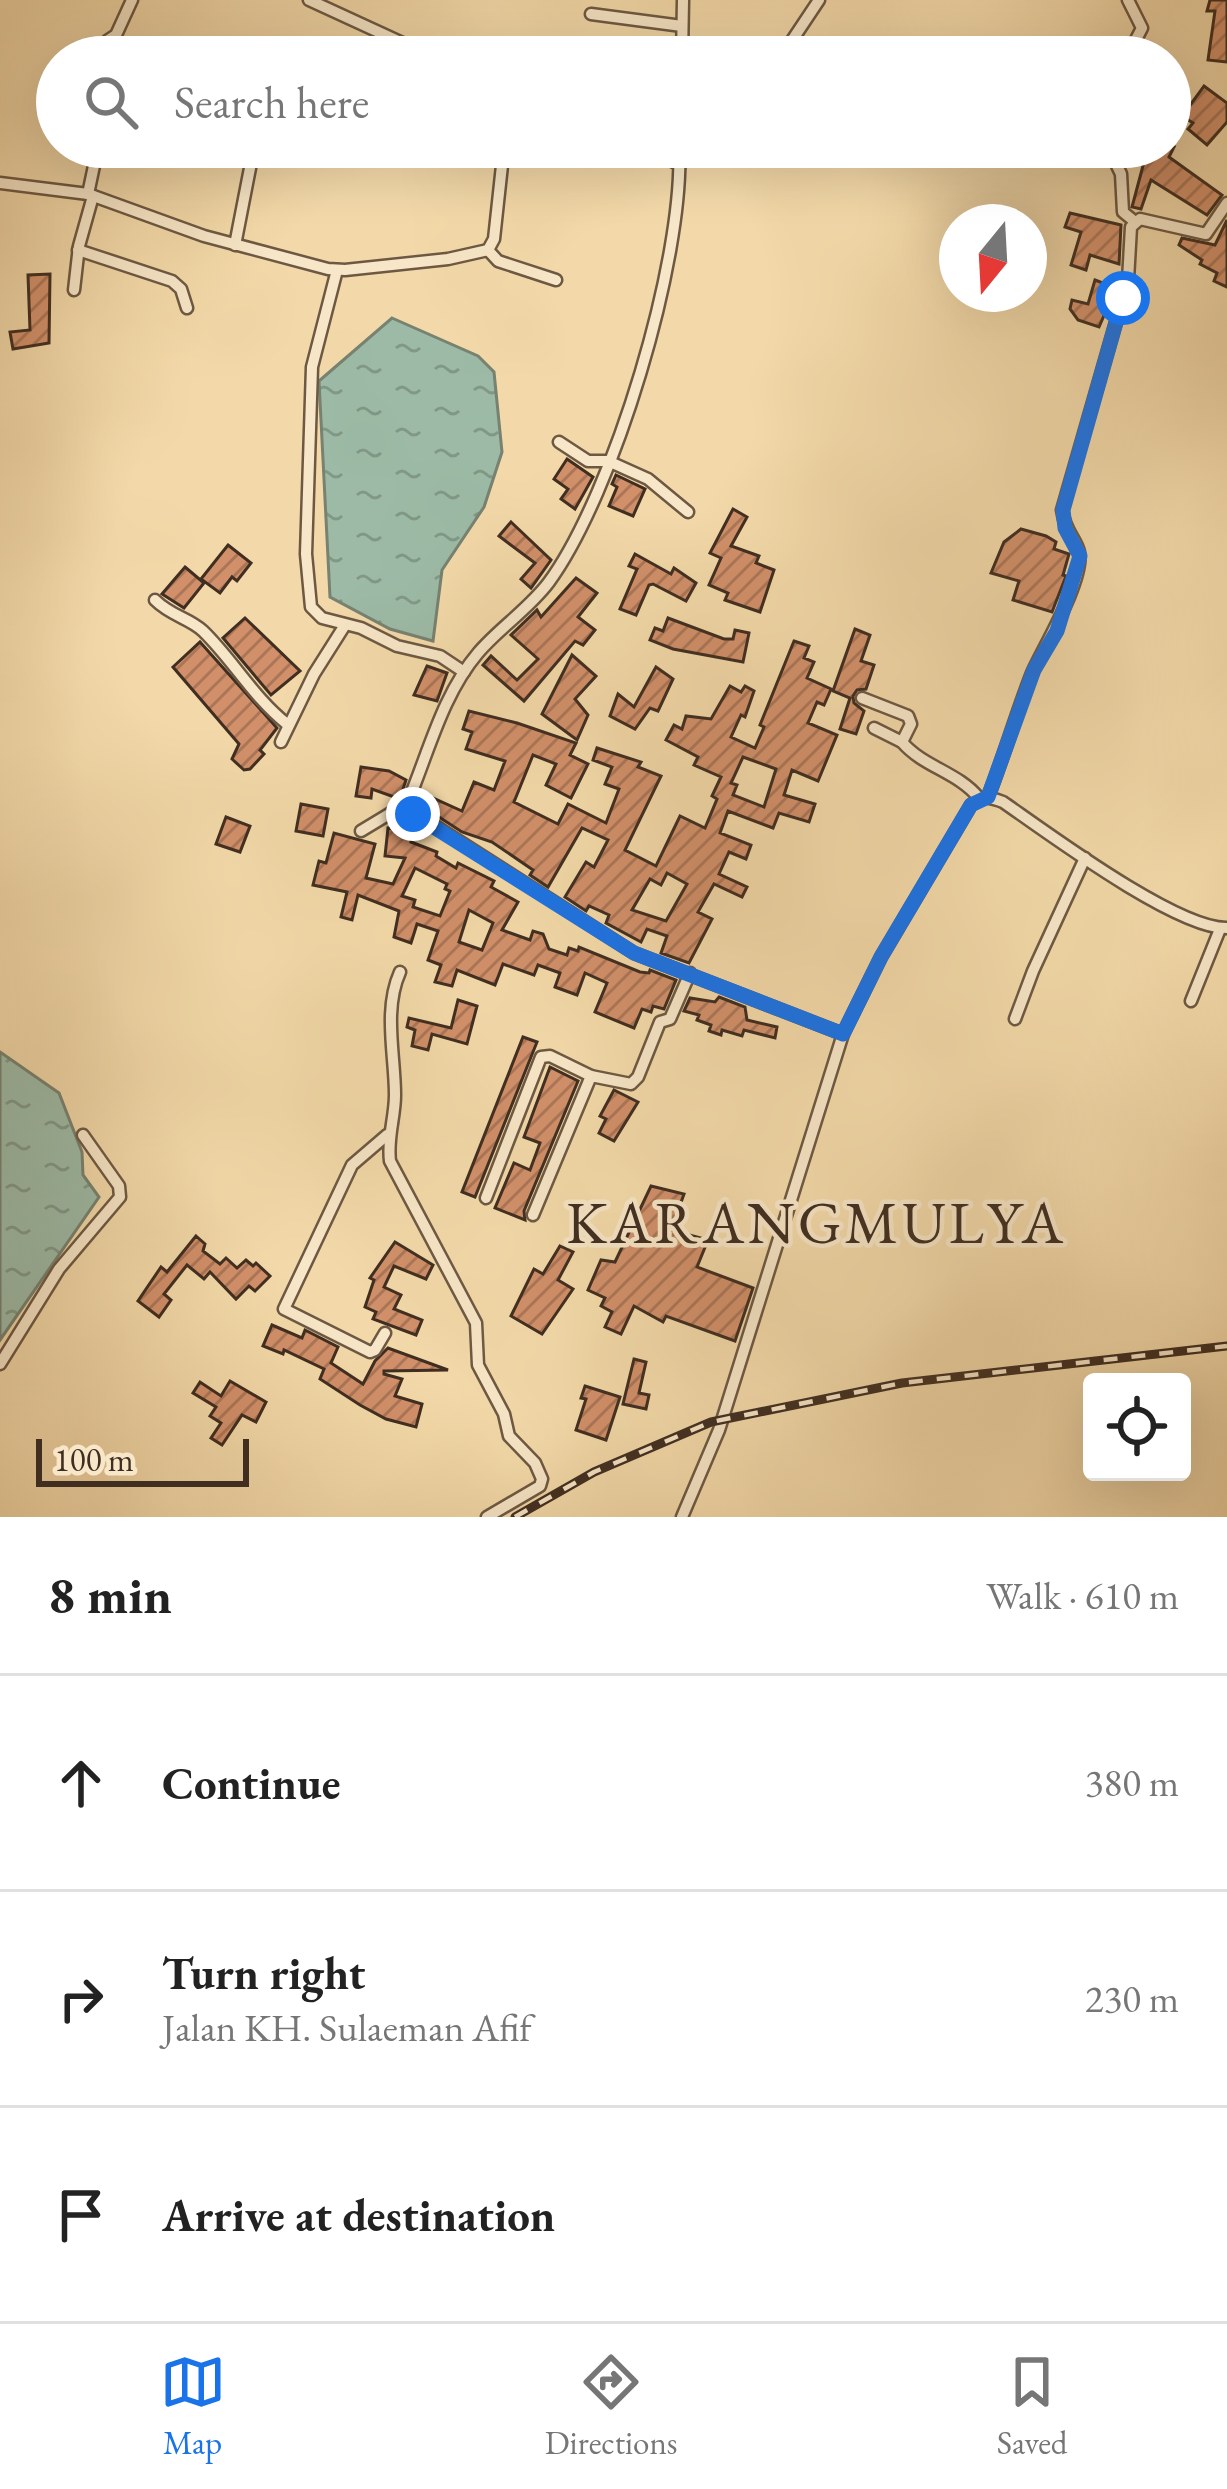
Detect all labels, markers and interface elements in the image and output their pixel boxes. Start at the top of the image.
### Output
search box [36,36,1191,168]
icon: search [78,69,144,135]
text: Search here [174,73,369,131]
north arrow [939,204,1047,312]
route start [1096,271,1150,325]
route end [386,787,440,841]
district label: KARANGMULYA [566,1183,1066,1261]
map controls [1083,1373,1191,1481]
button: locate [1083,1373,1191,1481]
scale bar [36,1433,249,1486]
text: 100 m [54,1438,134,1481]
text: 8 min [48,1562,172,1628]
text: Walk · 610 m [986,1570,1179,1621]
icon: ahead [48,1750,114,1816]
text: Continue [162,1754,340,1812]
text: 380 m [1085,1757,1179,1808]
text: Turn right [162,1944,365,2002]
icon: right [48,1966,114,2032]
text: 230 m [1085,1973,1179,2024]
text: Jalan KH. Sulaeman Afif [162,2002,532,2053]
icon: arrive [48,2182,114,2248]
text: Arrive at destination [162,2186,555,2244]
tab: Map [160,2349,226,2464]
tab: Directions [545,2349,678,2464]
tab: Saved [997,2349,1067,2464]

